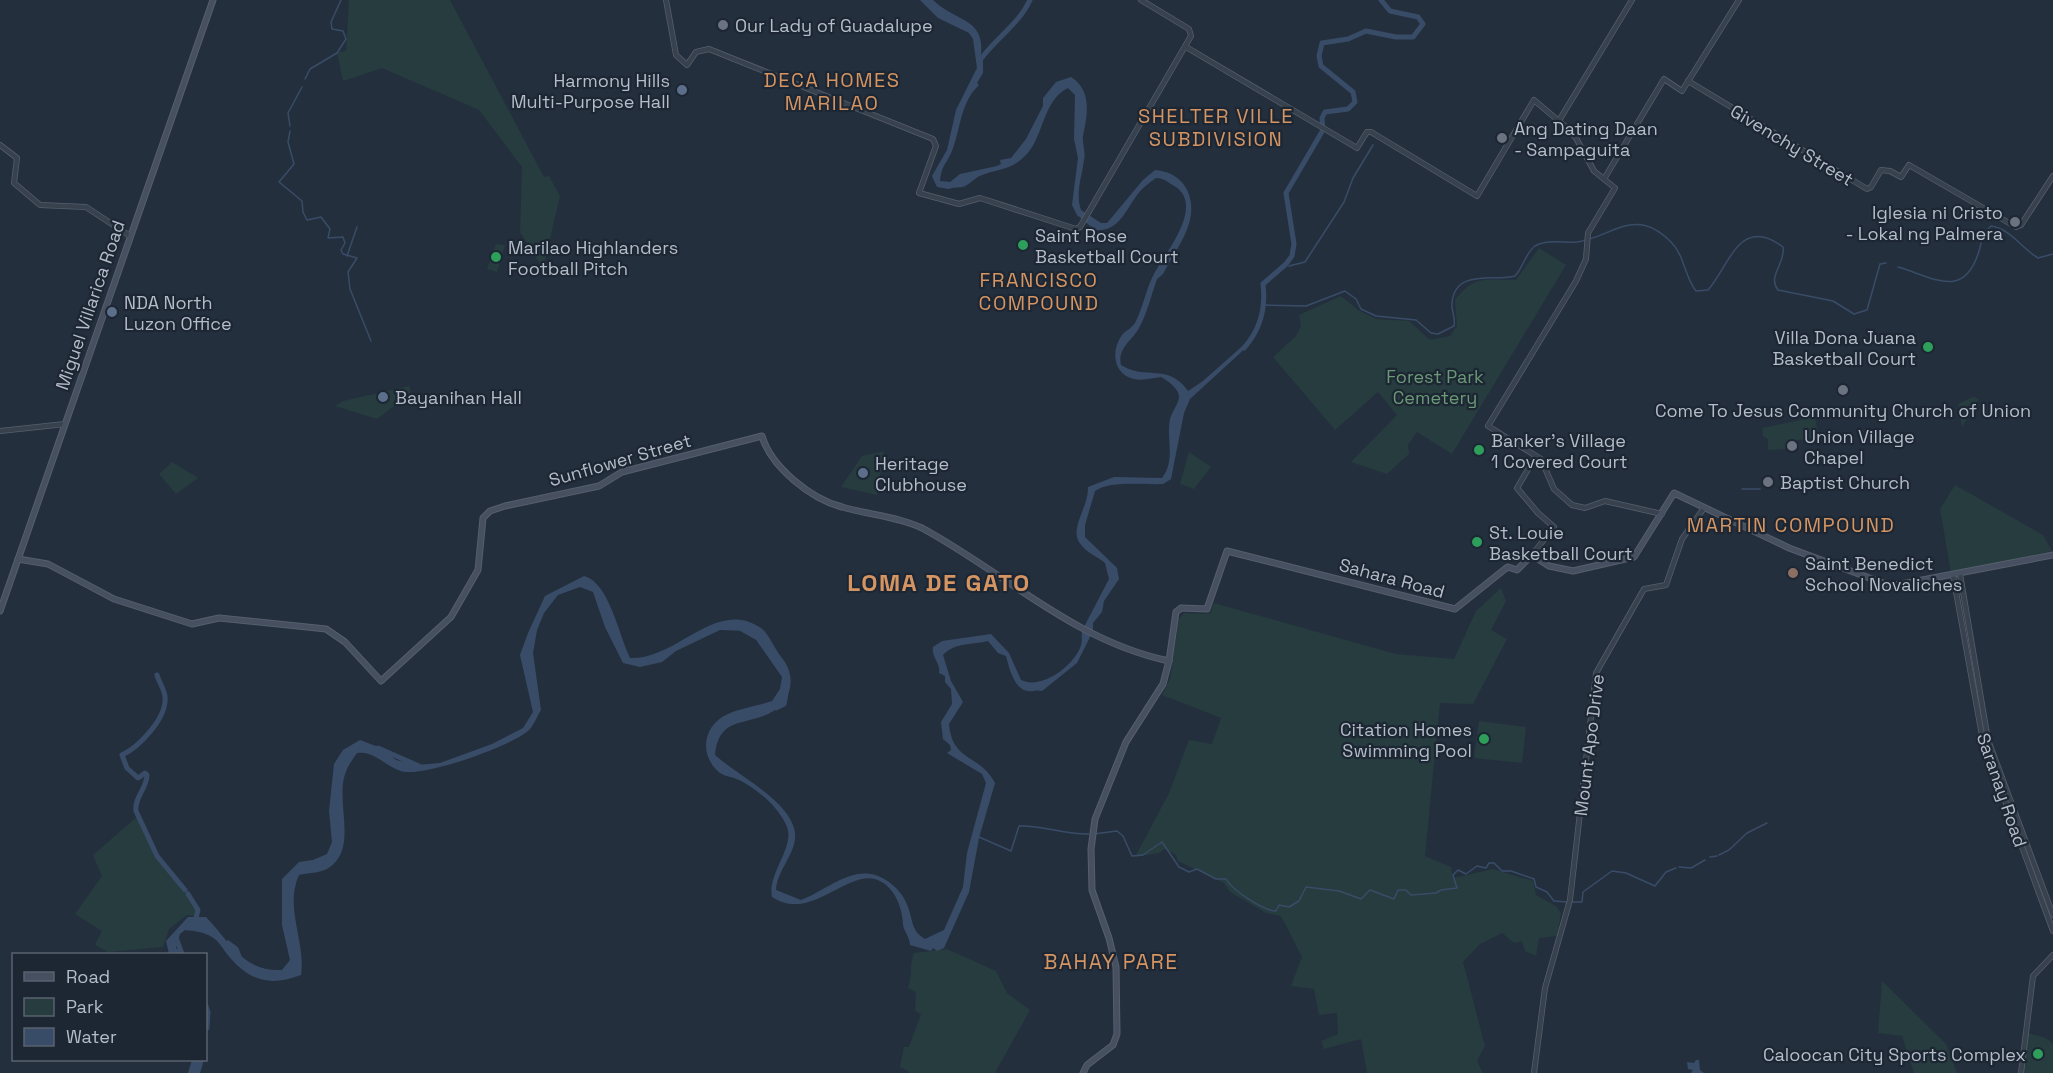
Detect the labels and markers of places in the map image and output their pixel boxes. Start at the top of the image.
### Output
place label: Our Lady of Guadalupe [735,14,933,37]
marker: Our Lady of Guadalupe [716,18,730,32]
place label: Harmony Hills Multi-Purpose Hall [511,69,670,113]
marker: Harmony Hills Multi-Purpose Hall [675,83,689,97]
place label: Ang Dating Daan - Sampaguita [1514,117,1658,161]
marker: Ang Dating Daan - Sampaguita [1495,131,1509,145]
place label: Iglesia ni Cristo - Lokal ng Palmera [1845,201,2003,245]
marker: Iglesia ni Cristo - Lokal ng Palmera [2008,215,2022,229]
place label: Saint Rose Basketball Court [1035,224,1179,268]
place label: Marilao Highlanders Football Pitch [508,236,678,280]
marker: Saint Rose Basketball Court [1016,238,1030,252]
marker: Marilao Highlanders Football Pitch [489,250,503,264]
place label: NDA North Luzon Office [124,291,232,335]
marker: NDA North Luzon Office [105,305,119,319]
place label: Villa Dona Juana Basketball Court [1772,326,1916,370]
marker: Villa Dona Juana Basketball Court [1921,340,1935,354]
marker: Come To Jesus Community Church of Union [1836,383,1850,397]
place label: Bayanihan Hall [395,386,522,409]
marker: Bayanihan Hall [376,390,390,404]
place label: Come To Jesus Community Church of Union [1655,399,2031,422]
place label: Union Village Chapel [1804,425,1915,469]
place label: Banker's Village 1 Covered Court [1491,429,1628,473]
marker: Union Village Chapel [1785,439,1799,453]
marker: Banker's Village 1 Covered Court [1472,443,1486,457]
place label: Heritage Clubhouse [875,452,967,496]
marker: Heritage Clubhouse [856,466,870,480]
place label: Baptist Church [1780,471,1910,494]
marker: Baptist Church [1761,475,1775,489]
place label: St. Louie Basketball Court [1489,521,1633,565]
marker: St. Louie Basketball Court [1470,535,1484,549]
place label: Saint Benedict School Novaliches [1805,552,1962,596]
marker: Saint Benedict School Novaliches [1786,566,1800,580]
place label: Citation Homes Swimming Pool [1340,718,1472,762]
marker: Citation Homes Swimming Pool [1477,732,1491,746]
place label: Caloocan City Sports Complex [1763,1043,2026,1066]
marker: Caloocan City Sports Complex [2031,1047,2045,1061]

